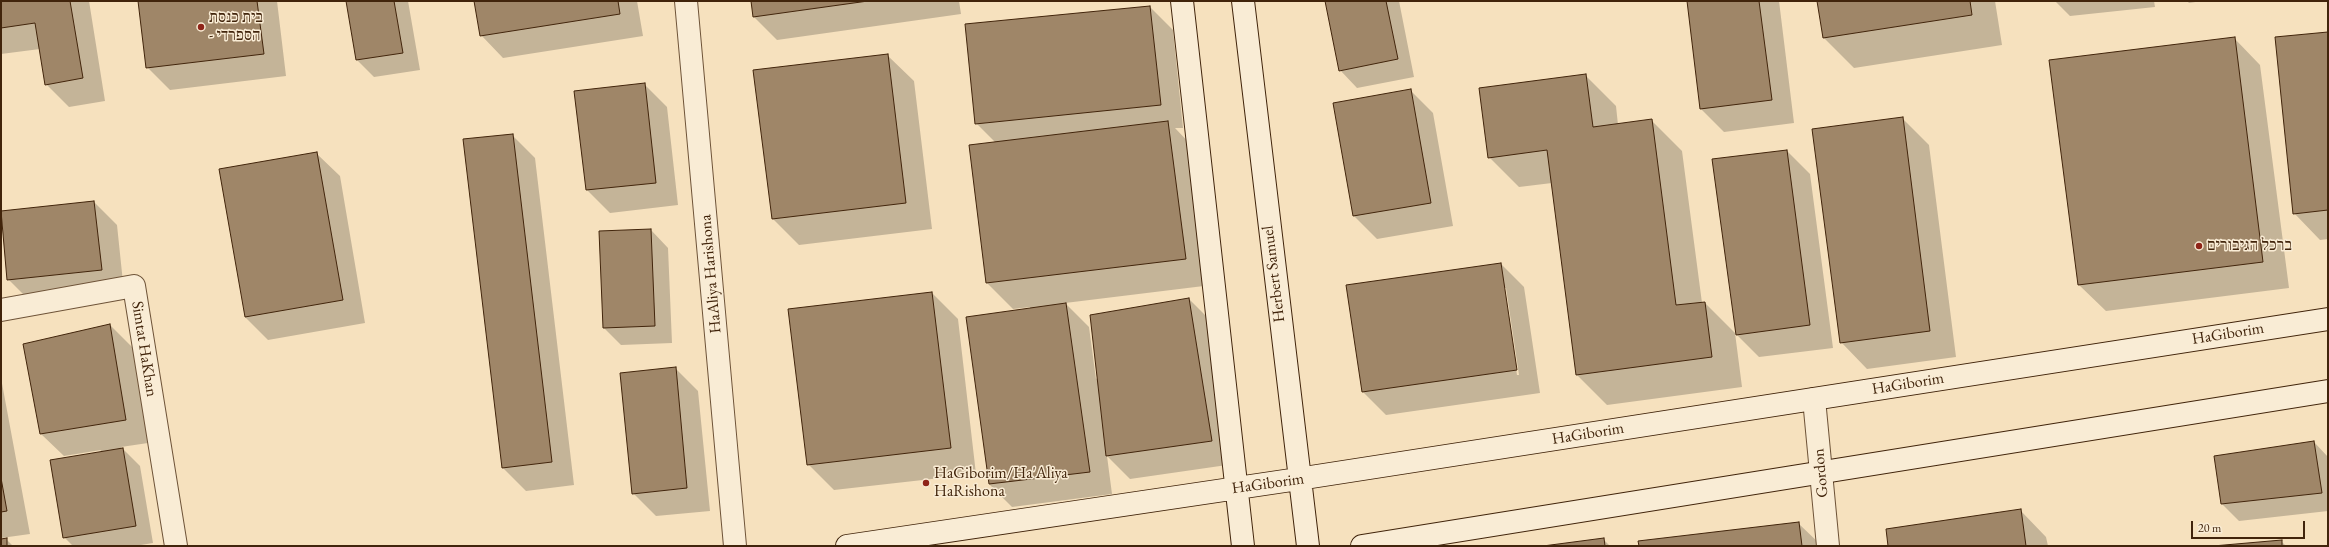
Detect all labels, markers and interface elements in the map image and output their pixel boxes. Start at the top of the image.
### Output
place label: בית כנסת - הספרדי [209,8,263,46]
marker: בית כנסת - הספרדי [196,22,206,32]
street label: HaAliya Harishona [696,214,726,334]
street label: Herbert Samuel [1259,225,1289,323]
place label: ברכל הגיבורים [2207,236,2292,256]
marker: ברכל הגיבורים [2194,241,2204,251]
street label: Simtat HaKhan [127,300,161,398]
street label: HaGiborim [2191,319,2265,349]
street label: HaGiborim [1871,369,1945,399]
street label: HaGiborim [1551,419,1625,449]
street label: Gordon [1809,448,1833,498]
place label: HaGiborim/Ha'Aliya HaRishona [934,464,1068,502]
street label: HaGiborim [1231,469,1305,499]
marker: HaGiborim/Ha'Aliya HaRishona [921,478,931,488]
scale bar [2193,513,2307,539]
text: 20 m [2198,520,2221,536]

